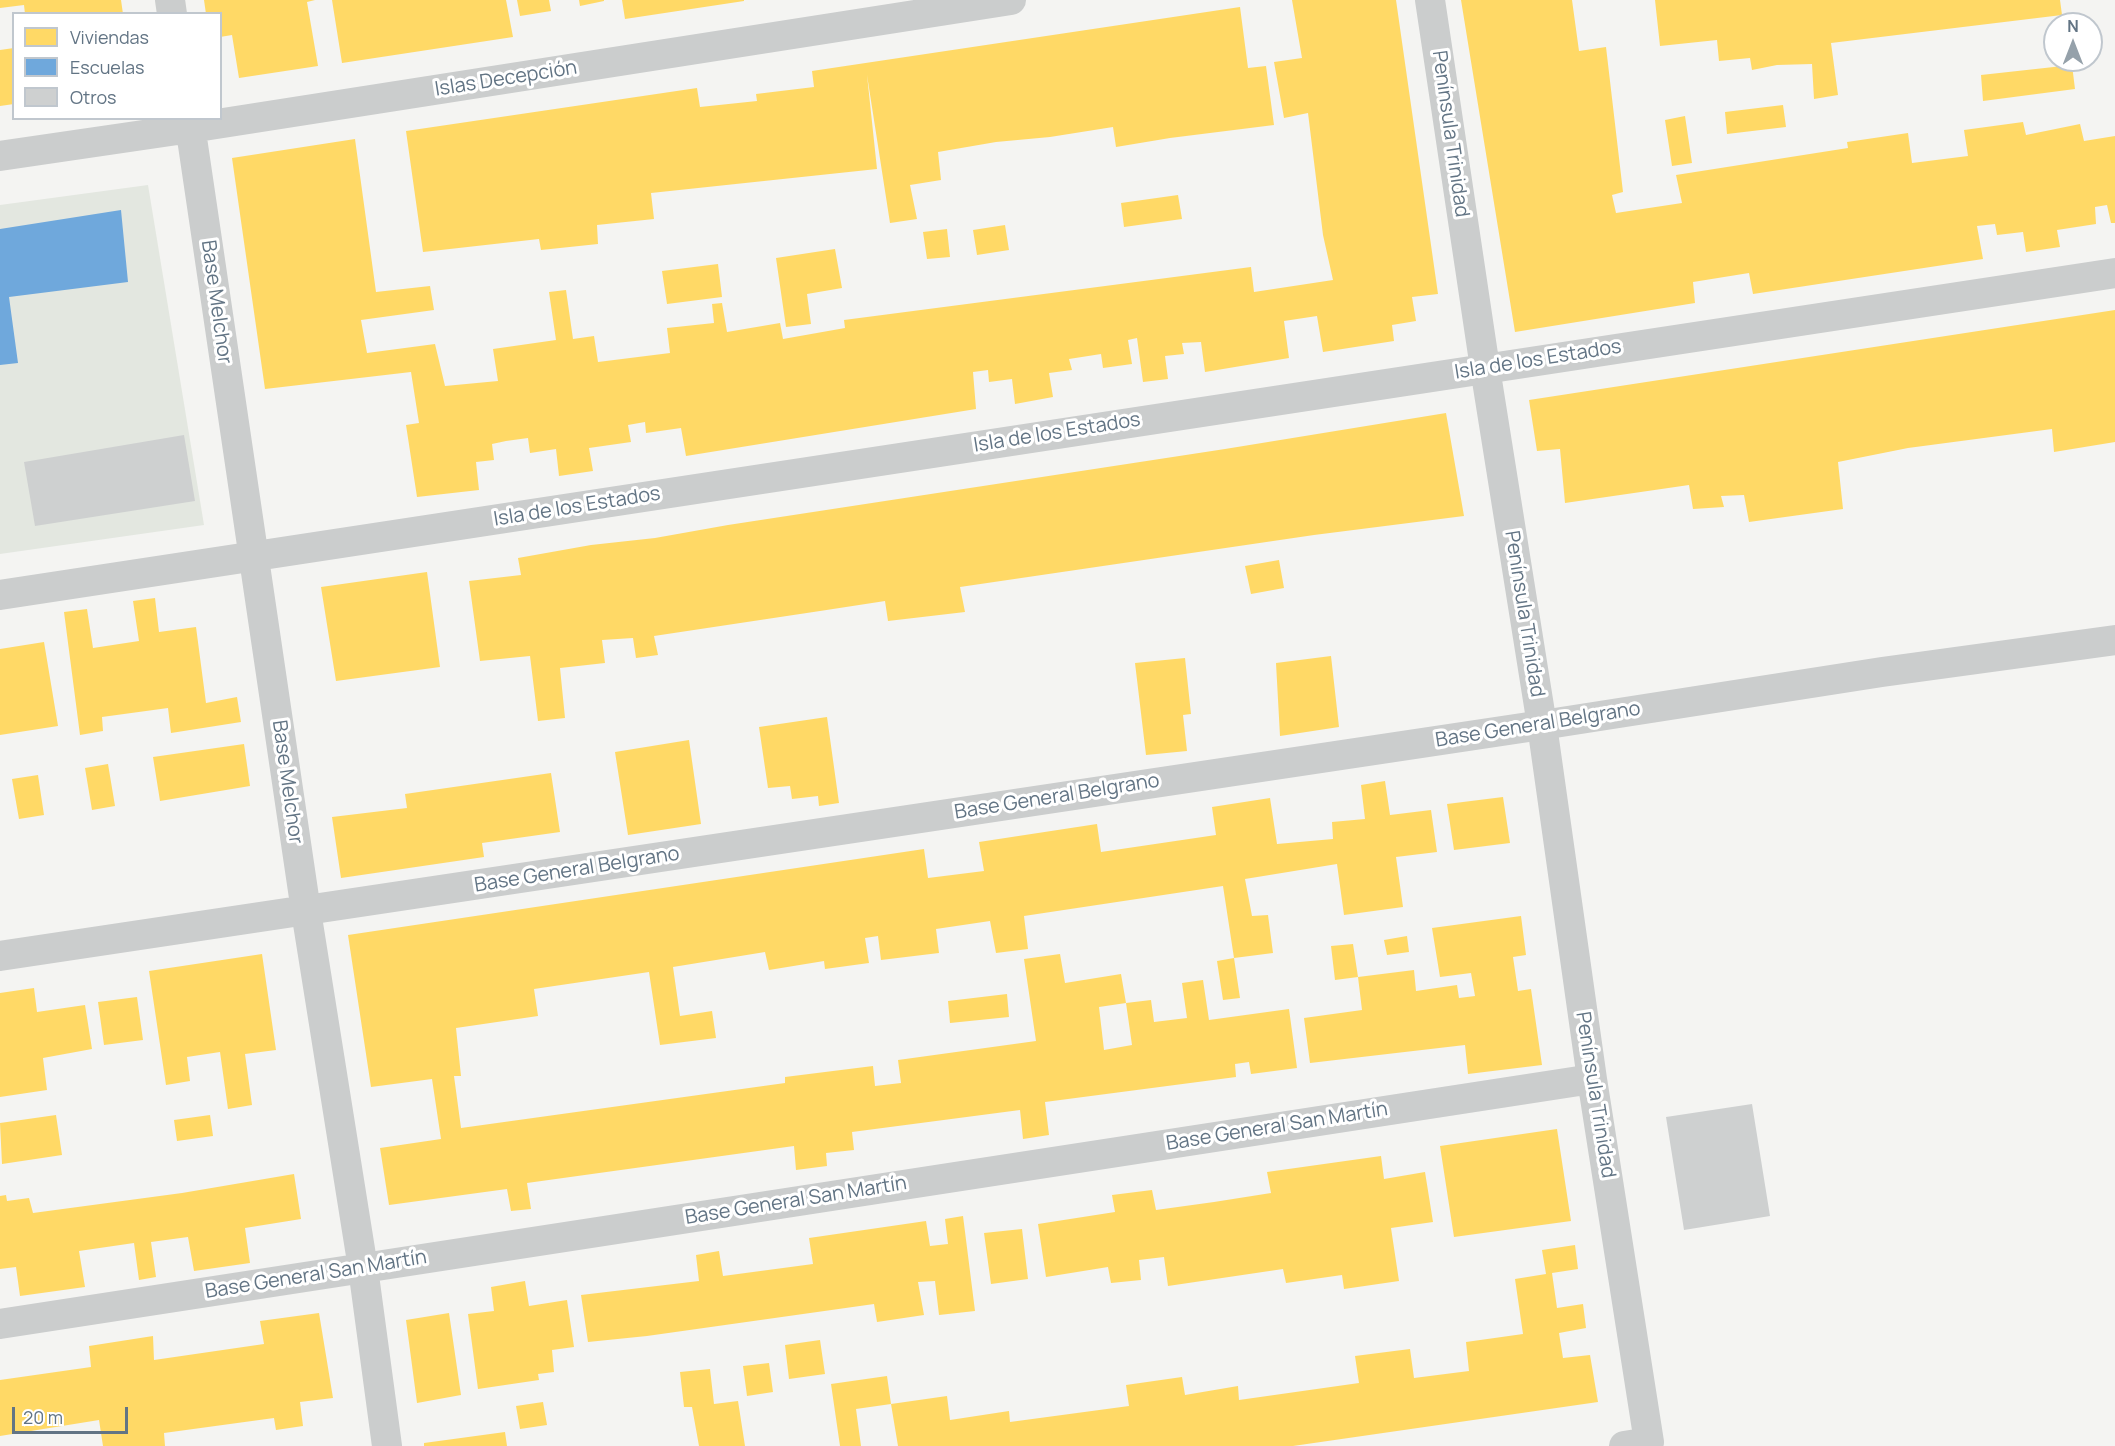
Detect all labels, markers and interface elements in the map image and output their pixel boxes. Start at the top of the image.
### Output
legend [12,12,222,120]
north arrow [2043,12,2103,72]
text: N [2067,15,2079,37]
text: Viviendas [70,25,149,49]
street label: Península Trinidad [1426,49,1474,219]
text: Escuelas [70,55,145,79]
street label: Islas Decepción [433,56,579,102]
text: Otros [70,85,117,109]
street label: Base Melchor [195,239,237,365]
street label: Isla de los Estados [1453,335,1623,385]
street label: Isla de los Estados [972,408,1142,458]
street label: Isla de los Estados [492,482,662,532]
street label: Península Trinidad [1499,529,1549,699]
street label: Base General Belgrano [1434,697,1642,753]
street label: Base Melchor [266,719,308,845]
street label: Base General Belgrano [953,769,1161,825]
street label: Base General Belgrano [473,842,681,898]
street label: Península Trinidad [1570,1010,1620,1180]
street label: Base General San Martín [1164,1098,1390,1156]
street label: Base General San Martín [683,1172,909,1230]
street label: Base General San Martín [203,1246,429,1304]
scale bar [15,1395,130,1433]
text: 20 m [23,1405,63,1429]

